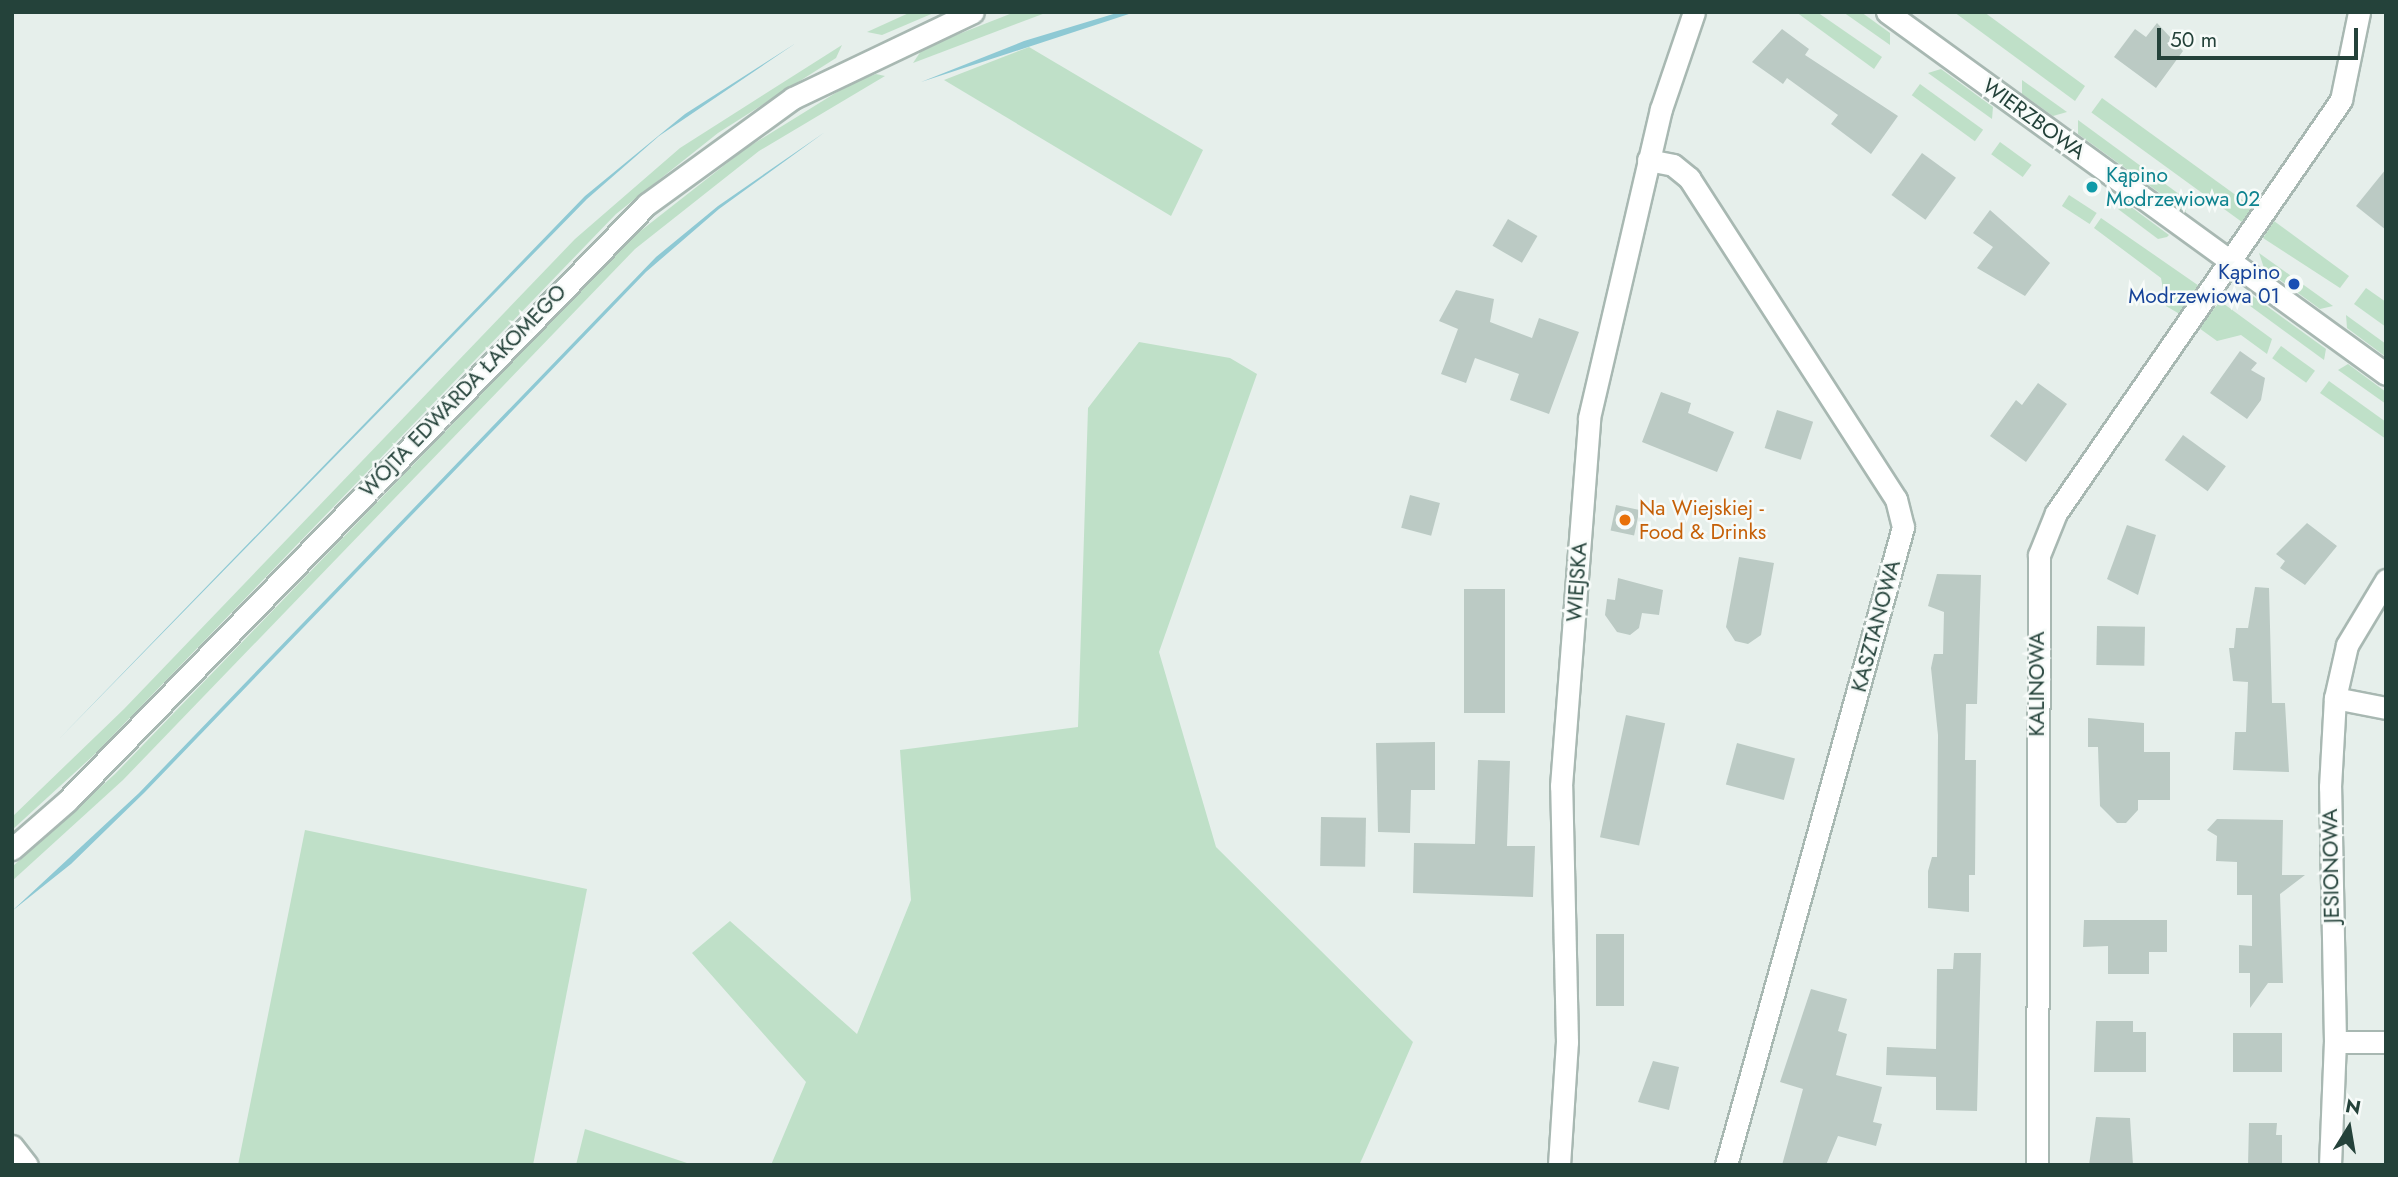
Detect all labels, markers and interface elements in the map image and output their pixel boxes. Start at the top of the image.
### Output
scale bar [2160,14,2361,58]
text: 50 m [2170,25,2217,55]
street label: WIERZBOWA [1978,73,2090,165]
place label: Kąpino Modrzewiowa 02 [2106,162,2260,212]
marker: Kąpino Modrzewiowa 02 [2084,179,2100,195]
place label: Kąpino Modrzewiowa 01 [2128,259,2280,309]
marker: Kąpino Modrzewiowa 01 [2286,276,2302,292]
street label: WÓJTA EDWARDA ŁAKOMEGO [355,279,571,503]
place label: Na Wiejskiej - Food & Drinks [1639,495,1766,545]
marker: Na Wiejskiej - Food & Drinks [1617,512,1633,528]
street label: WIEJSKA [1562,541,1592,623]
street label: KASZTANOWA [1846,557,1906,695]
street label: KALINOWA [2024,631,2050,737]
street label: JESIONOWA [2317,808,2345,924]
text: N [2343,1092,2363,1122]
north arrow [2314,1093,2384,1163]

